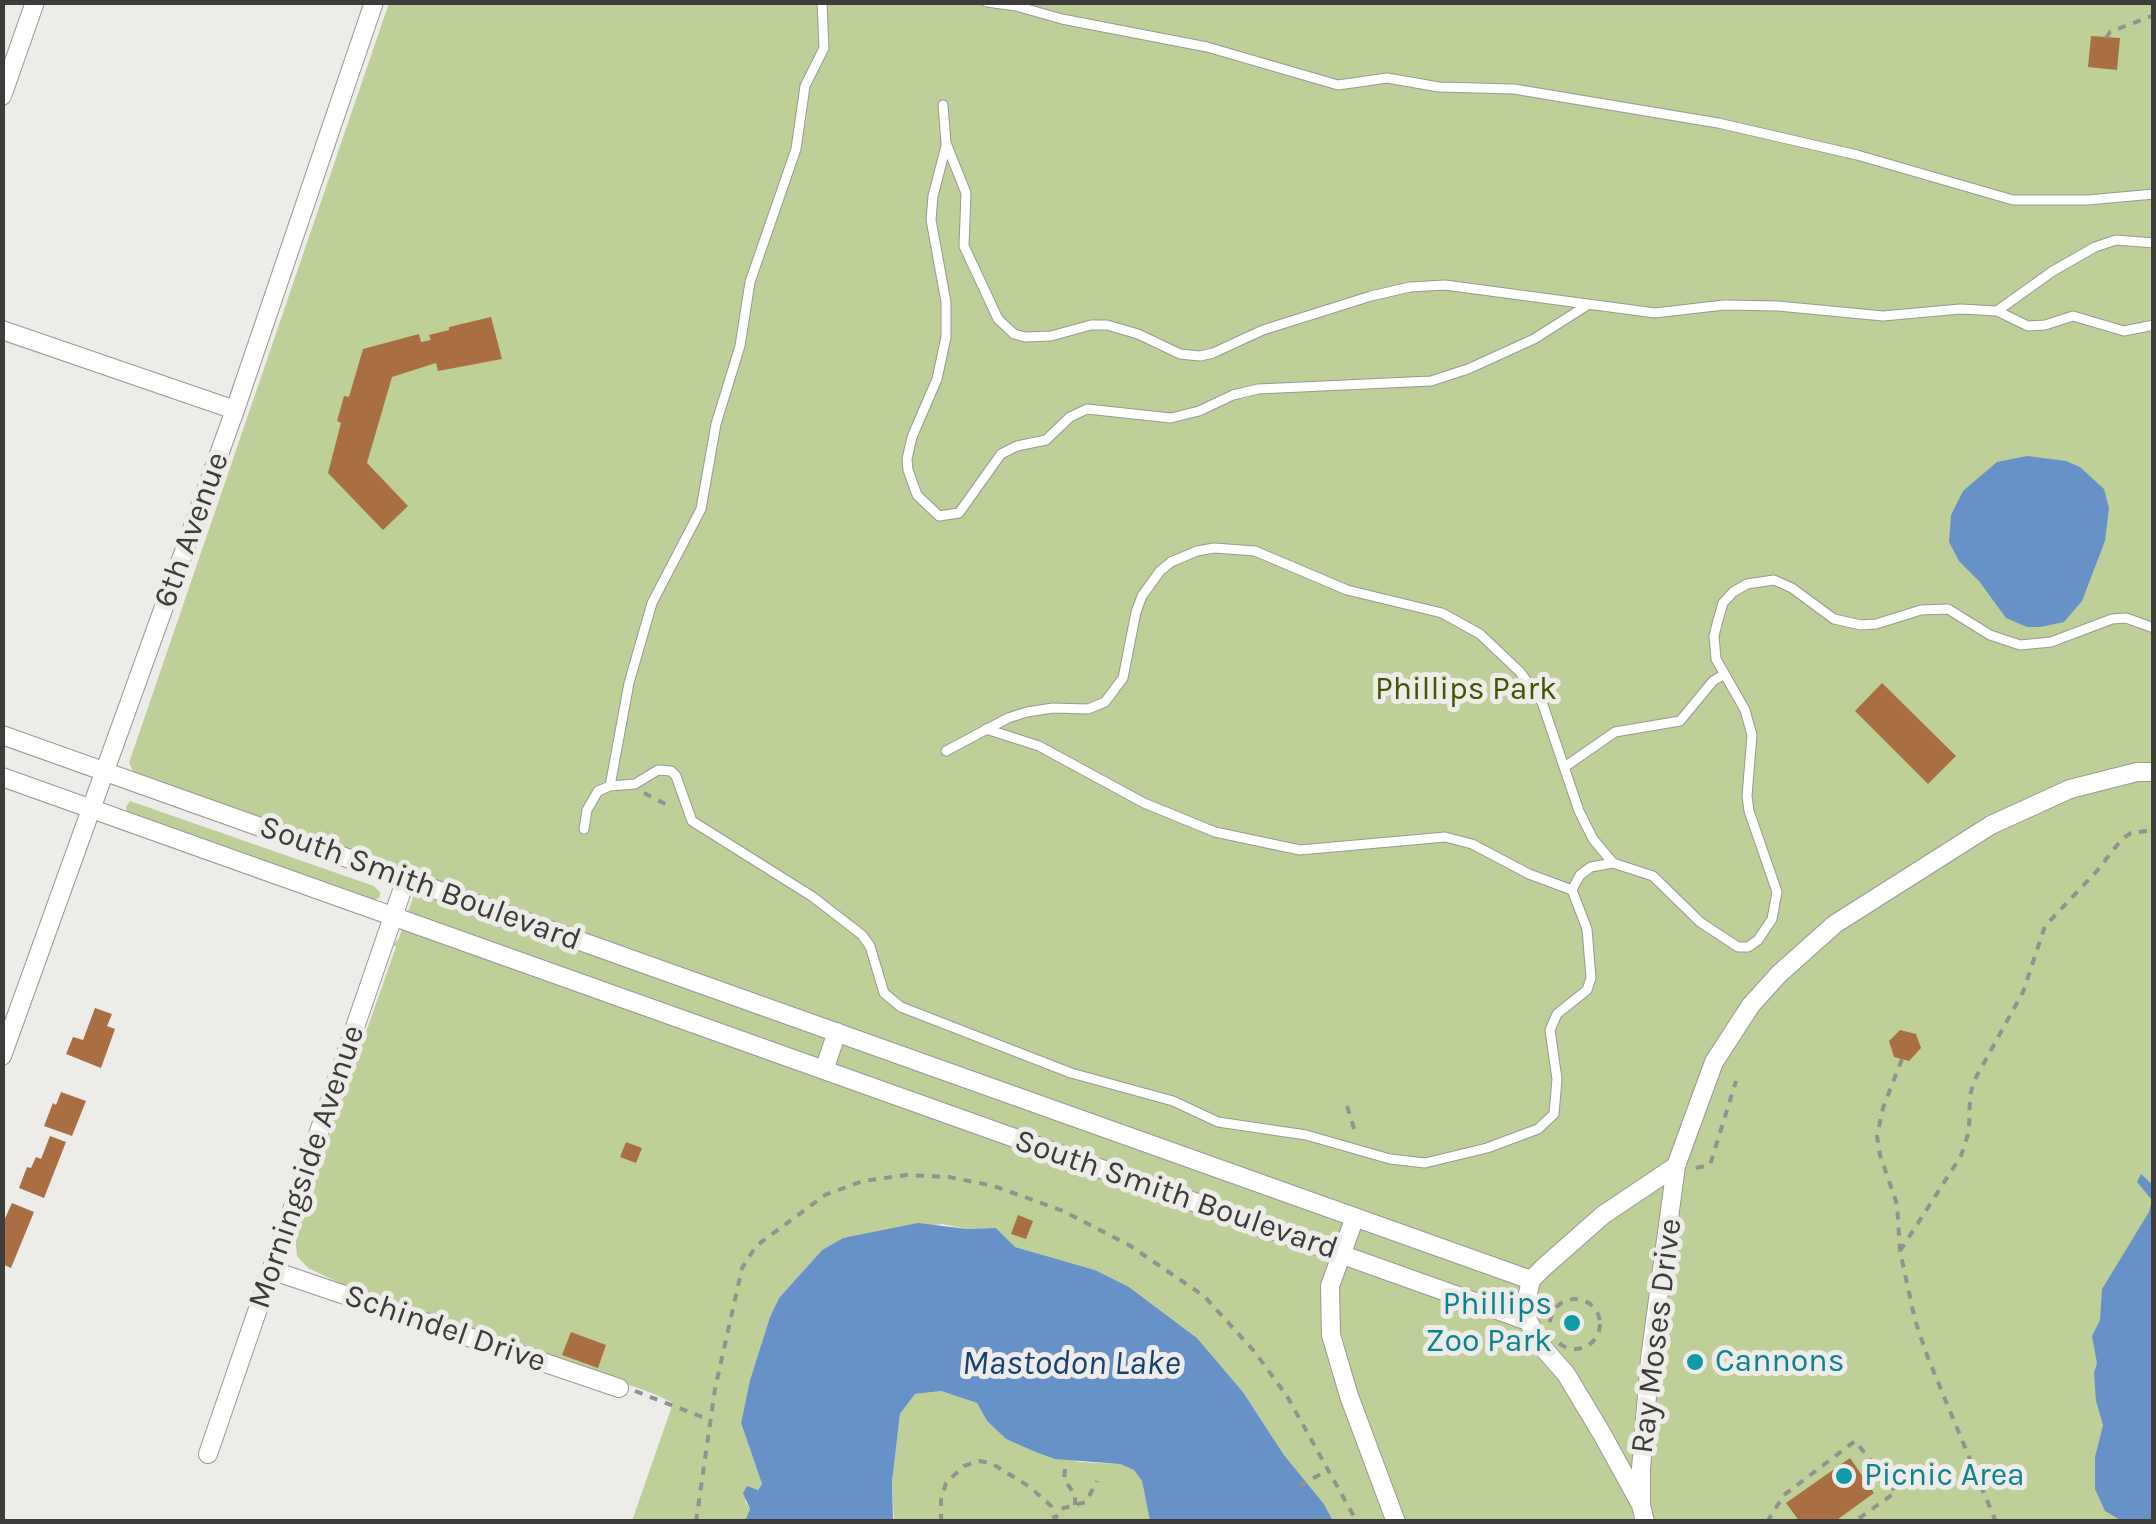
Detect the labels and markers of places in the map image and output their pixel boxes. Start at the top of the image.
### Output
place label: Phillips Zoo Park [1426,1286,1552,1361]
marker: Phillips Zoo Park [1561,1312,1583,1334]
place label: Cannons [1715,1343,1844,1381]
marker: Cannons [1684,1351,1706,1373]
place label: Picnic Area [1864,1457,2025,1495]
marker: Picnic Area [1833,1465,1855,1487]

